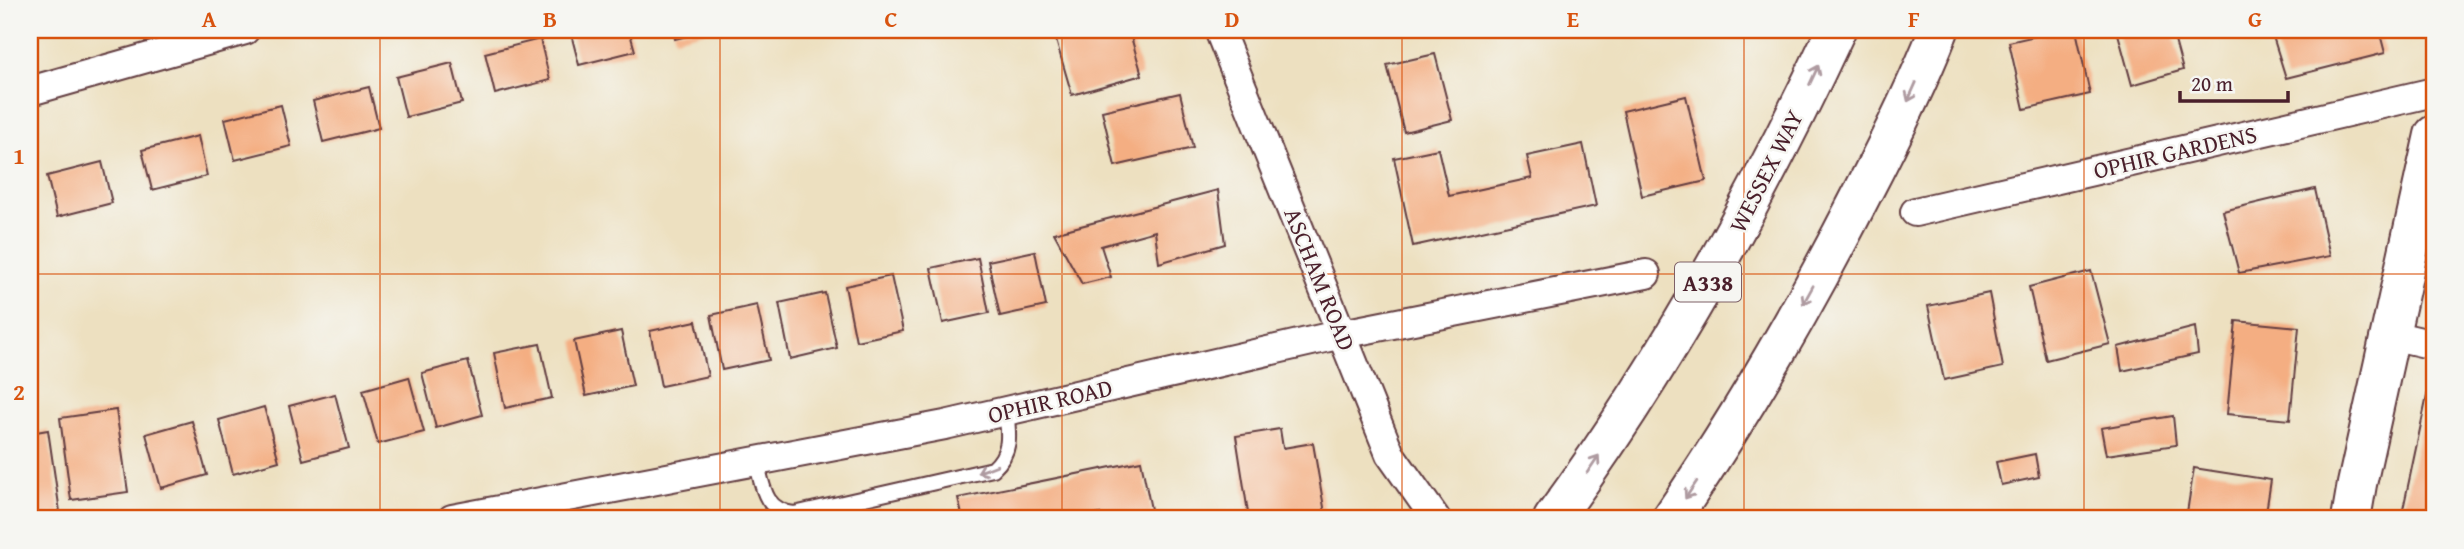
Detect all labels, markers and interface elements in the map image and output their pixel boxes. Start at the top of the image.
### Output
text: A [202,2,217,35]
text: B [543,2,557,35]
text: C [884,2,898,35]
text: D [1225,2,1240,35]
text: E [1567,2,1579,35]
text: F [1908,2,1920,35]
text: G [2248,2,2262,35]
scale bar [2180,60,2289,104]
one-way arrow [1808,65,1821,86]
text: 20 m [2191,68,2233,99]
one-way arrow [1905,81,1918,103]
street label: WESSEX WAY [1720,103,1812,239]
street label: OPHIR GARDENS [2090,116,2260,188]
text: 1 [13,139,25,172]
street label: ASCHAM ROAD [1275,202,1365,356]
road number: A338 [1675,262,1741,302]
one-way arrow [1801,284,1814,305]
street label: OPHIR ROAD [984,370,1116,432]
text: 2 [13,375,25,408]
one-way arrow [1585,455,1600,474]
one-way arrow [977,463,998,476]
one-way arrow [1684,480,1698,499]

